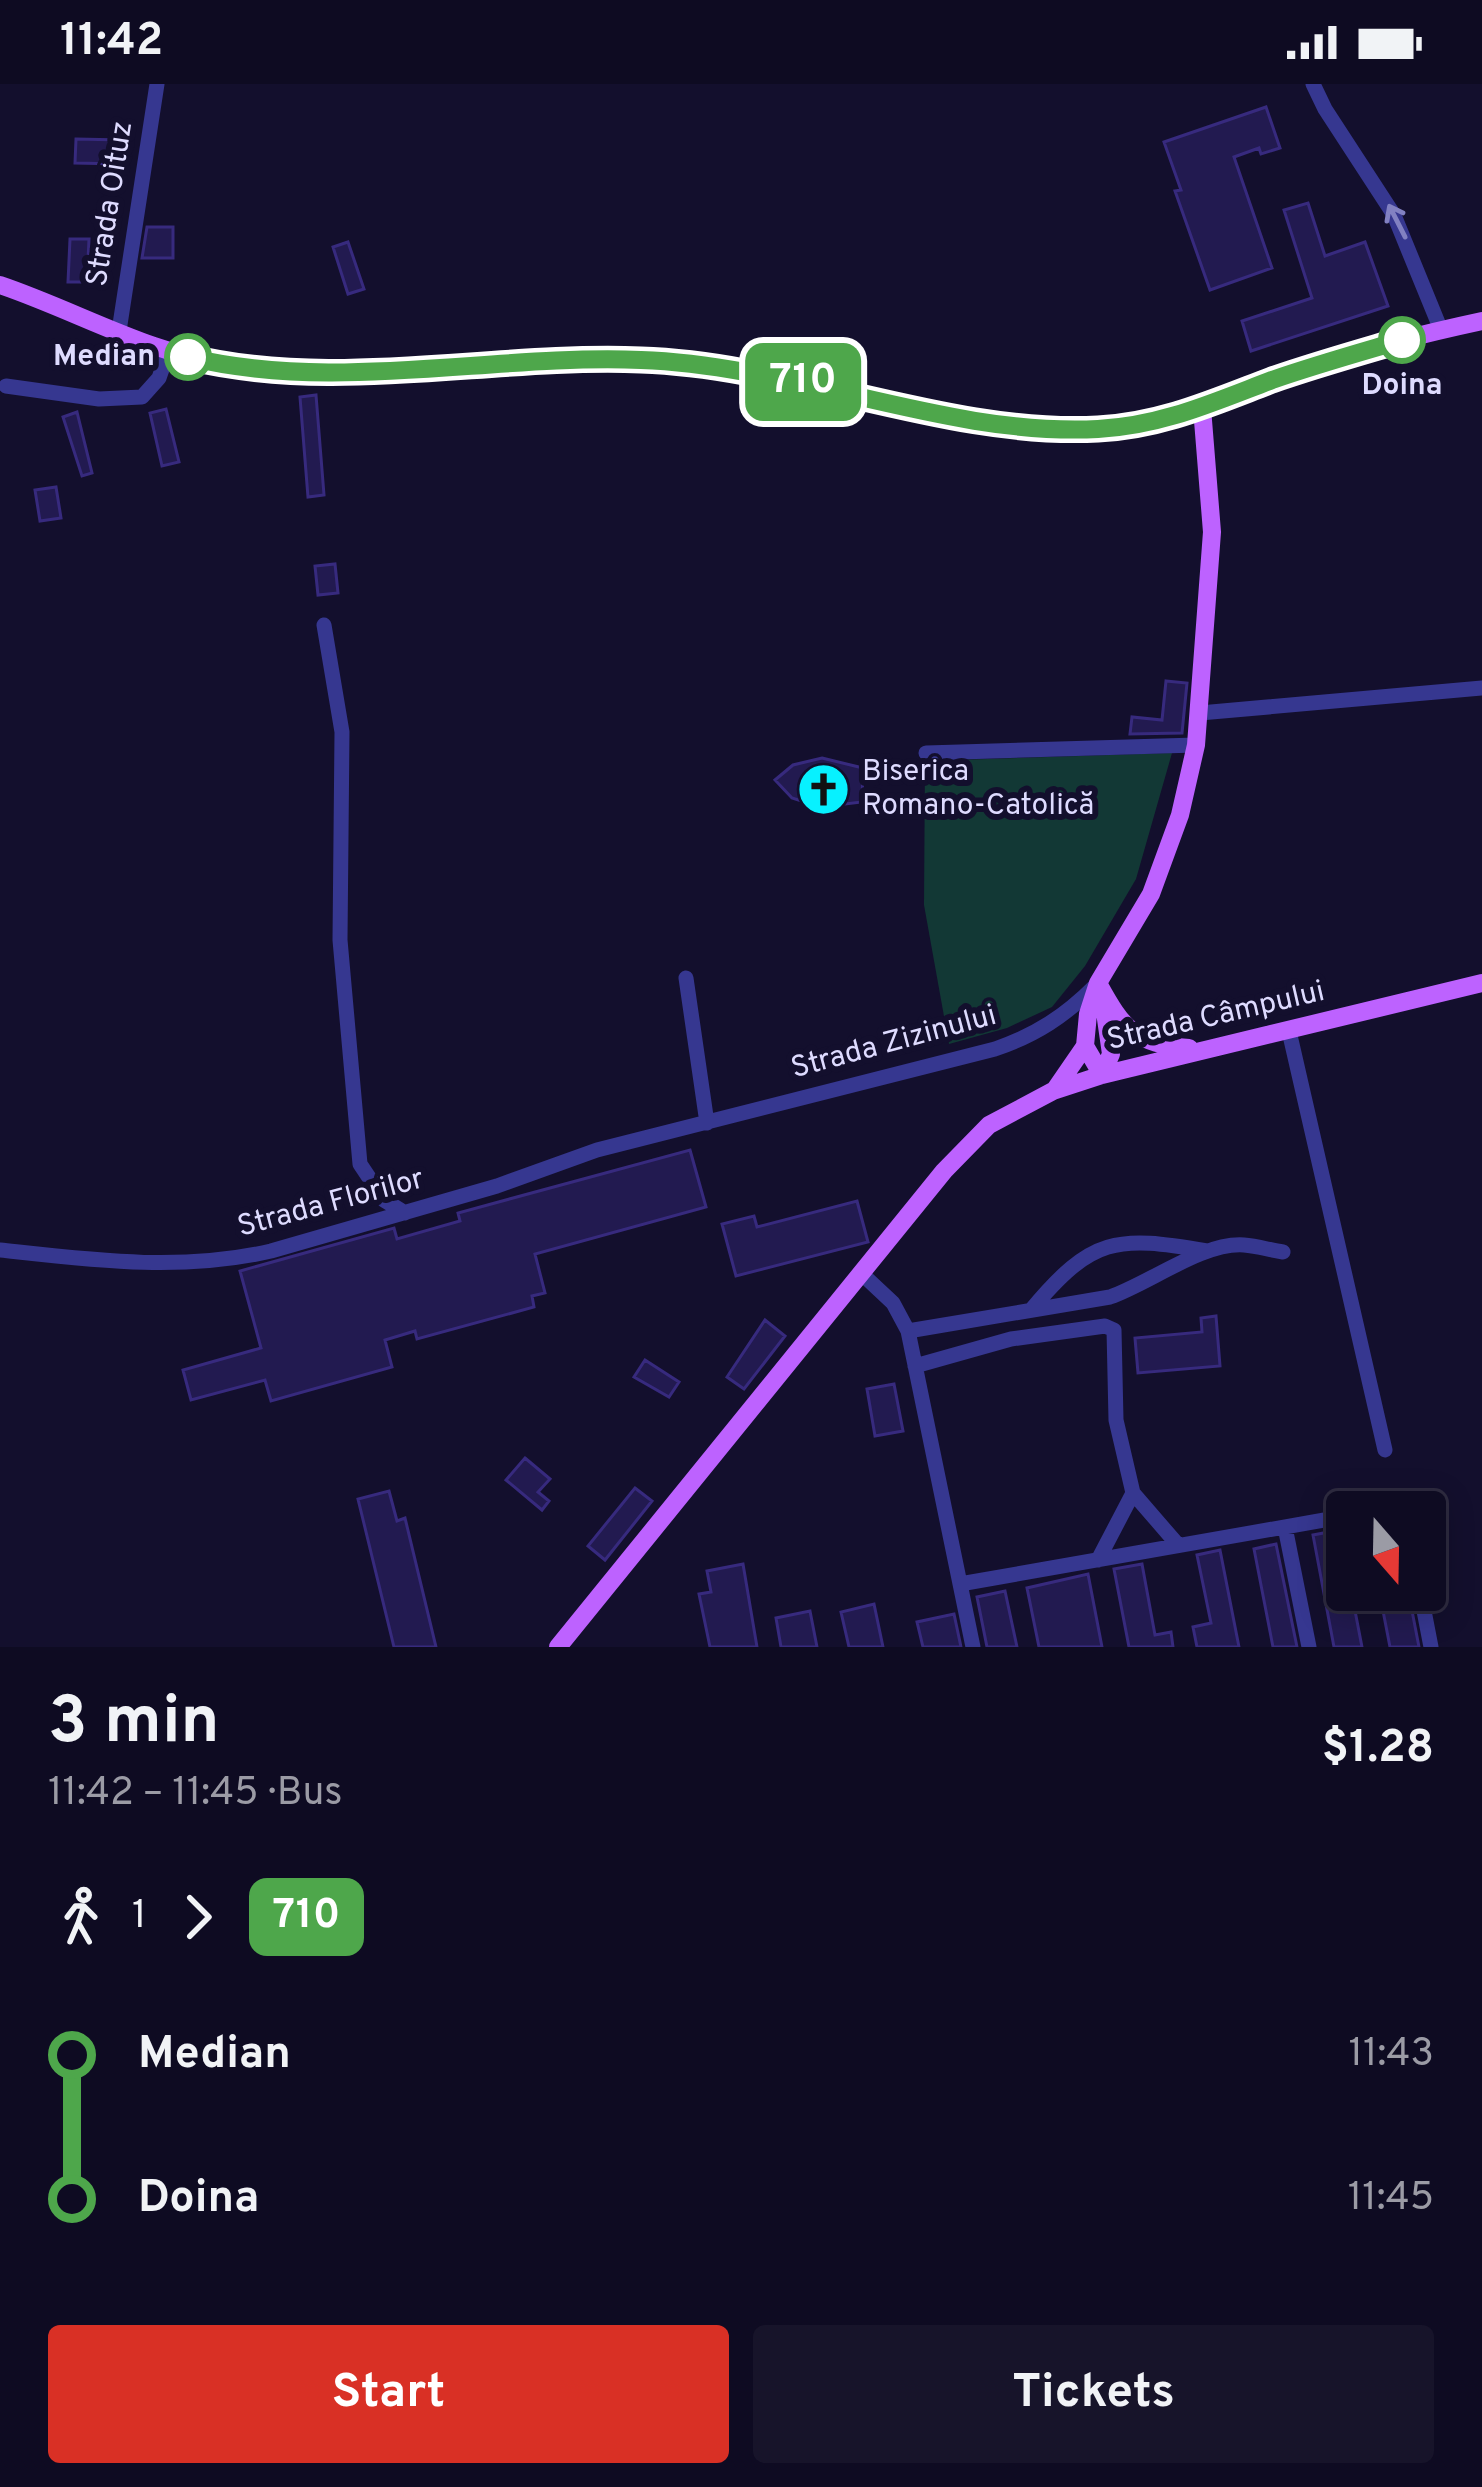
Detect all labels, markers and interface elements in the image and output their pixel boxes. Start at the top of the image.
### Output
text: 11:42 [60,14,163,71]
street label: Strada Oituz [80,119,142,289]
one-way arrow [1384,204,1407,240]
marker: Doina [1380,318,1424,362]
marker: Median [166,335,210,379]
place label: Median [53,339,155,376]
line badge: 710 [734,343,872,421]
text: 710 [769,355,837,408]
place label: Doina [1362,368,1442,405]
place label: Biserica Romano-Catolică [862,754,1094,825]
church icon: Biserica Romano-Catolică [795,761,851,817]
street label: Strada Câmpului [1104,974,1328,1060]
street label: Strada Zizinului [787,998,1001,1088]
street label: Strada Florilor [234,1161,429,1247]
north arrow [1326,1491,1446,1611]
map controls [1326,1491,1446,1611]
text: 3 min [48,1683,220,1766]
text: $1.28 [1322,1721,1434,1778]
text: 11:42 – 11:45 · Bus [48,1770,343,1819]
icon: walk [48,1884,114,1950]
icon: forward [165,1884,231,1950]
text: 710 [273,1890,340,1943]
text: 1 [132,1893,147,1942]
text: Median [138,2027,291,2084]
text: 11:43 [1348,2031,1434,2080]
text: Doina [138,2171,259,2228]
text: 11:45 [1348,2175,1434,2224]
button: Start [48,2325,729,2463]
button: Tickets [753,2325,1434,2463]

